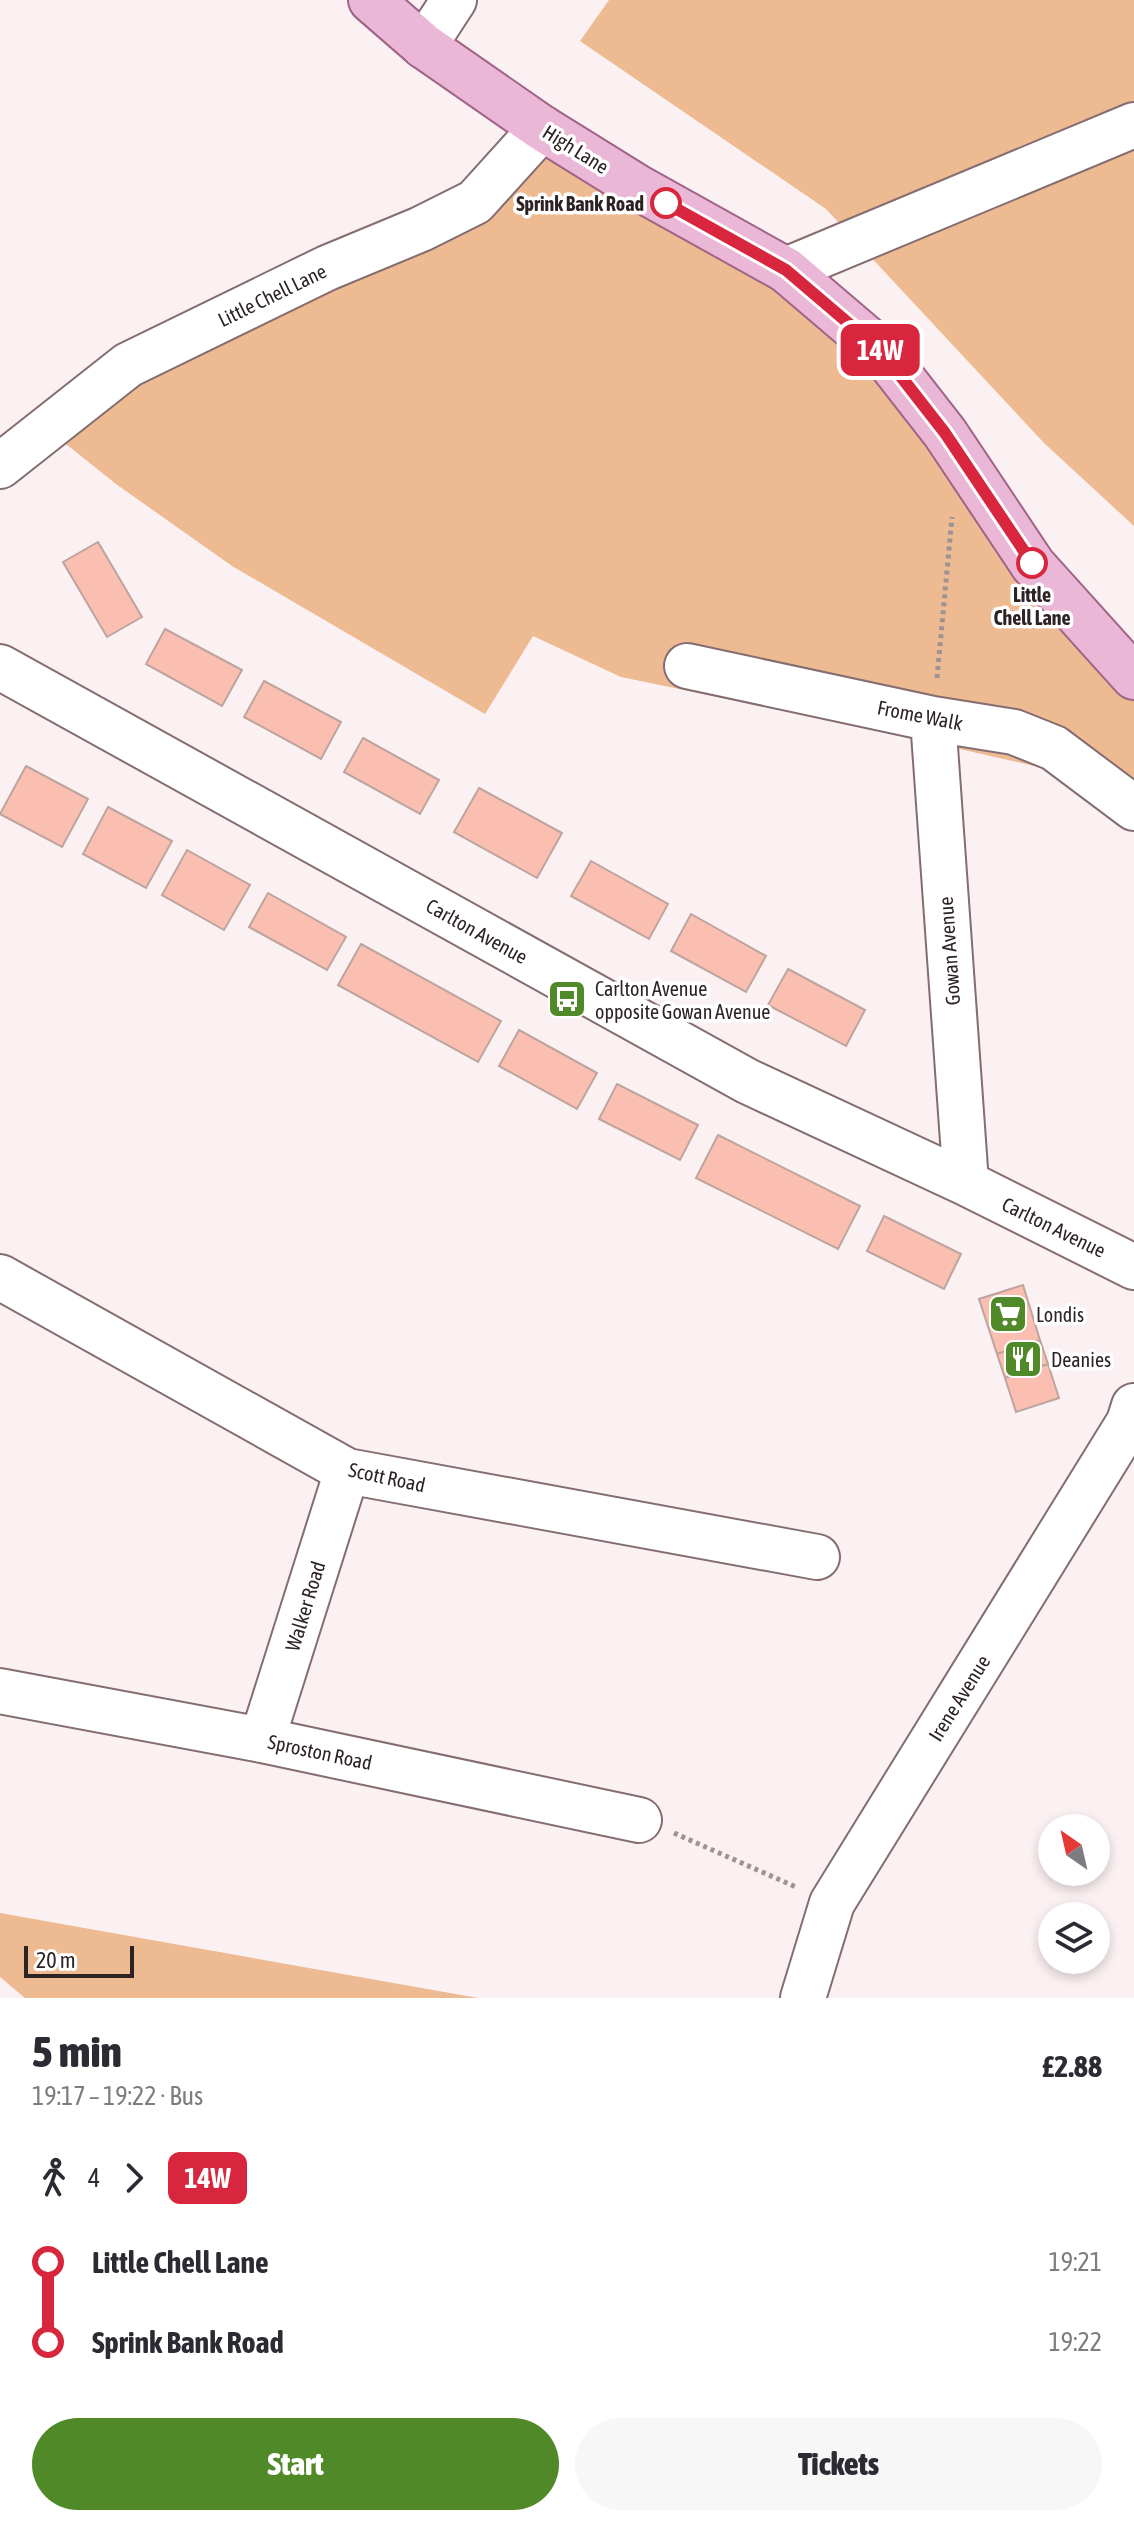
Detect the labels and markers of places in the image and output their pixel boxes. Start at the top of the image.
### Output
marker: Sprink Bank Road [651,188,681,218]
place label: Sprink Bank Road [516,192,644,215]
marker: Little Chell Lane [1017,548,1047,578]
place label: Little Chell Lane [994,583,1070,629]
place label: Carlton Avenue opposite Gowan Avenue [595,977,770,1023]
bus stop icon: Carlton Avenue opposite Gowan Avenue [546,978,588,1020]
supermarket icon: Londis [987,1293,1029,1335]
place label: Londis [1036,1303,1084,1326]
restaurant icon: Deanies [1002,1338,1044,1380]
place label: Deanies [1051,1348,1111,1371]

